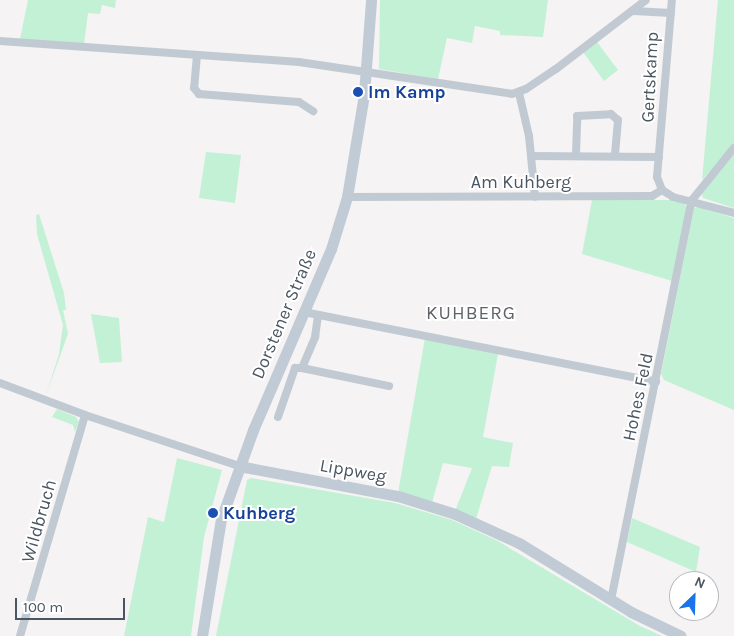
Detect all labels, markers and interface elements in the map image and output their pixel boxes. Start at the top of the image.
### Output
street label: Gertskamp [637,31,663,123]
place label: Im Kamp [368,81,445,103]
marker: Im Kamp [352,86,364,98]
street label: Am Kuhberg [471,171,571,193]
street label: Dorstener Straße [247,246,321,382]
district label: KUHBERG [425,303,517,325]
street label: Hohes Feld [618,351,658,443]
street label: Lippweg [318,455,388,487]
street label: Wildbruch [17,477,61,565]
place label: Kuhberg [223,502,295,524]
marker: Kuhberg [207,507,219,519]
north arrow [669,571,719,621]
text: N [692,573,708,593]
scale bar [18,588,128,620]
text: 100 m [23,598,63,616]

